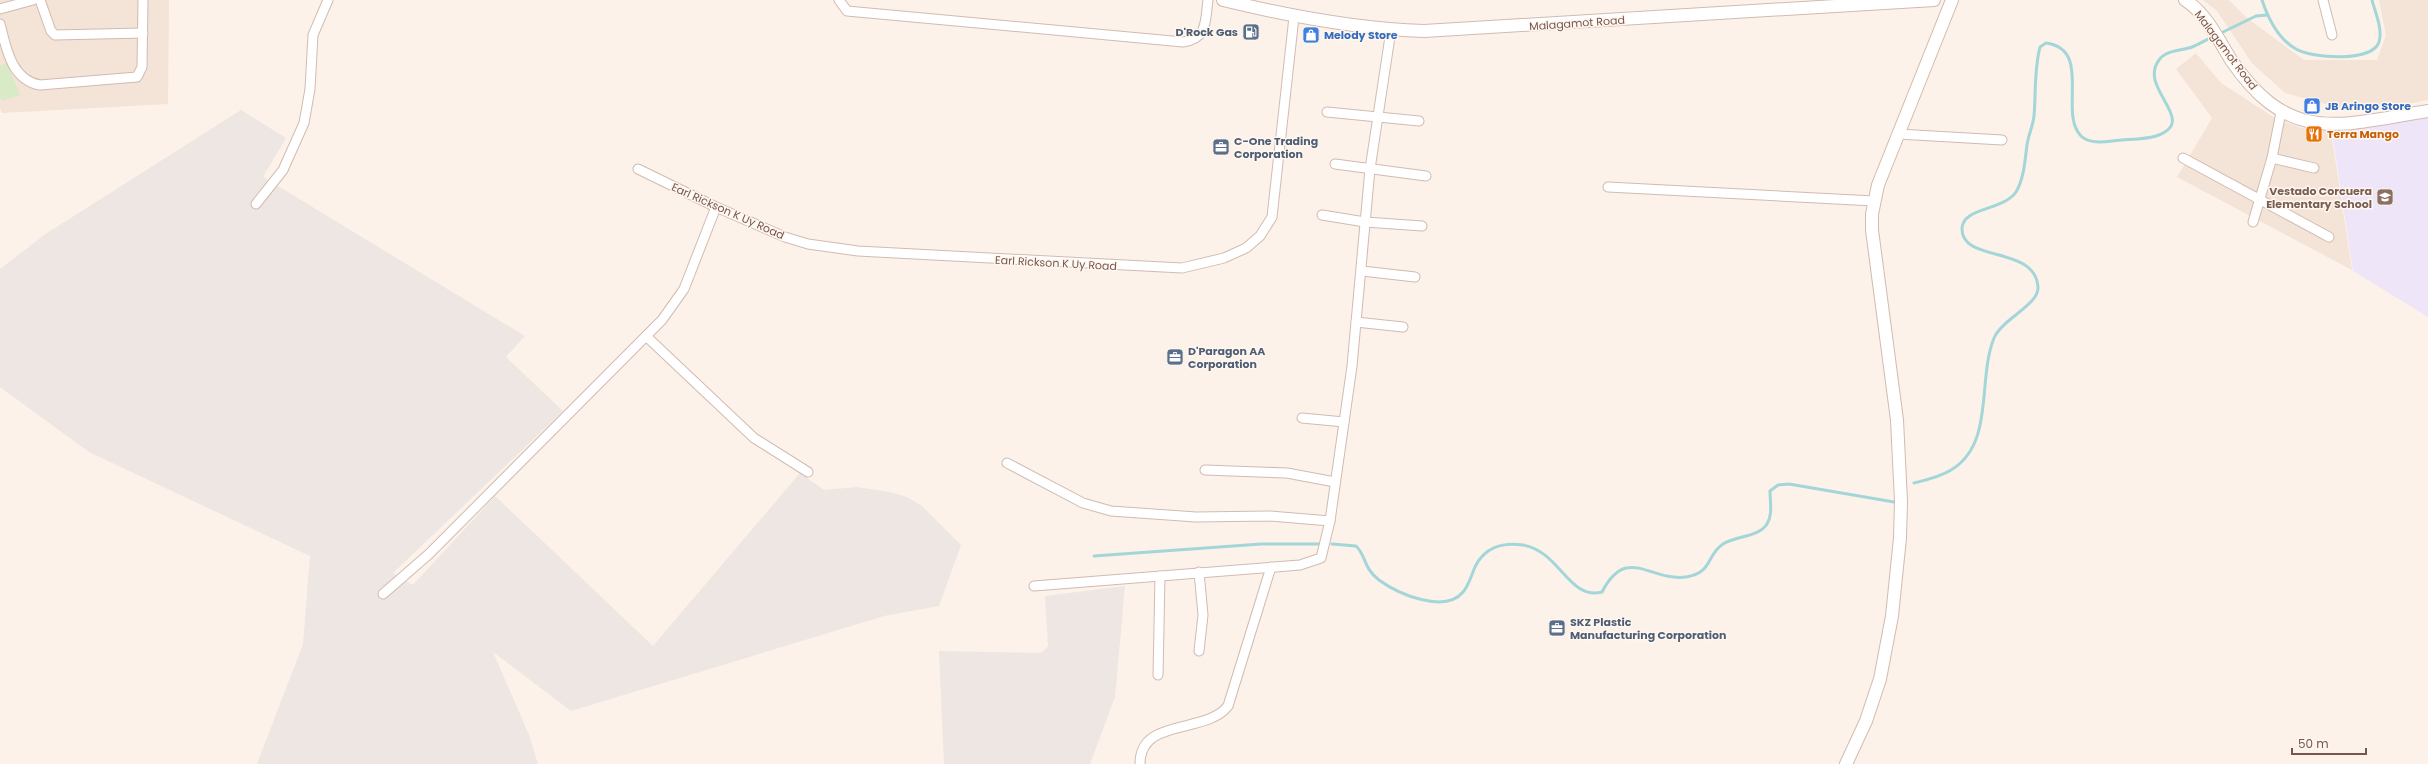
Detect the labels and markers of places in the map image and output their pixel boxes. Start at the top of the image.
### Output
fuel station icon: D'Rock Gas [1241,22,1261,42]
place label: D'Rock Gas [1176,24,1238,40]
shop icon: Melody Store [1301,25,1321,45]
place label: Melody Store [1324,27,1398,43]
shop icon: JB Aringo Store [2302,96,2322,116]
place label: JB Aringo Store [2325,98,2411,114]
restaurant icon: Terra Mango [2304,124,2324,144]
place label: Terra Mango [2327,126,2399,142]
place label: C-One Trading Corporation [1234,133,1318,162]
office icon: C-One Trading Corporation [1211,137,1231,157]
place label: Vestado Corcuera Elementary School [2266,183,2372,212]
school or university icon: Vestado Corcuera Elementary School [2375,187,2395,207]
place label: D'Paragon AA Corporation [1188,343,1265,372]
office icon: D'Paragon AA Corporation [1165,347,1185,367]
place label: SKZ Plastic Manufacturing Corporation [1570,614,1726,643]
office icon: SKZ Plastic Manufacturing Corporation [1547,618,1567,638]

